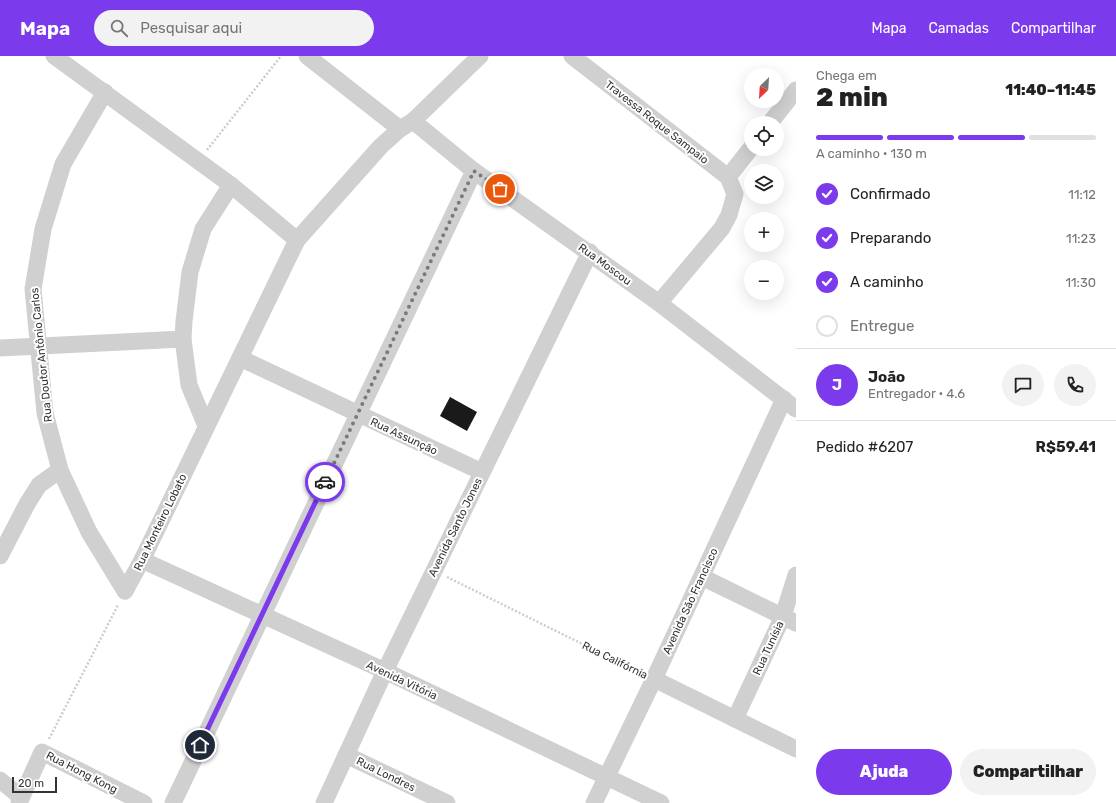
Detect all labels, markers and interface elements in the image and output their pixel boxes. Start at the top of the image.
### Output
search box [94,10,374,46]
text: Mapa [20,17,70,40]
icon: search [108,17,130,39]
text: Pesquisar aqui [140,19,242,37]
text: Mapa [872,20,907,37]
text: Camadas [929,20,989,37]
text: Compartilhar [1011,20,1096,37]
north arrow [744,68,784,108]
map controls [744,68,784,300]
text: Chega em [816,68,877,83]
street label: Travessa Roque Sampaio [603,78,711,167]
text: 11:40–11:45 [1005,81,1096,99]
text: 2 min [816,82,888,113]
button: locate [744,116,784,156]
text: A caminho · 130 m [816,146,927,161]
button: layers [744,164,784,204]
pin [483,172,517,206]
icon: bag [489,178,511,200]
icon: check [816,183,838,205]
text: Confirmado [850,185,931,203]
text: 11:12 [1068,187,1096,202]
button: + [744,212,784,252]
icon: check [816,227,838,249]
text: Preparando [850,229,931,247]
text: 11:23 [1066,231,1096,246]
street label: Rua Moscou [576,241,634,288]
button: − [744,260,784,300]
icon: check [816,271,838,293]
text: A caminho [850,273,924,291]
text: 11:30 [1065,275,1096,290]
street label: Rua Doutor Antônio Carlos [28,287,55,423]
text: Entregue [850,317,914,335]
button: chat [1002,364,1044,406]
button: phone [1054,364,1096,406]
text: João [868,368,905,386]
text: J [832,376,842,394]
text: Entregador · 4.6 [868,386,965,401]
street label: Rua Assunção [368,415,439,458]
text: Pedido #6207 [816,438,913,456]
text: R$59.41 [1036,438,1096,456]
courier [305,462,345,502]
icon: car [314,471,336,493]
street label: Rua Monteiro Lobato [131,472,190,573]
street label: Avenida Santo Jones [426,475,485,579]
street label: Avenida São Francisco [660,546,721,656]
street label: Rua Tunísia [750,619,787,677]
street label: Rua Califórnia [580,639,650,682]
street label: Avenida Vitória [364,658,439,703]
pin [183,728,217,762]
icon: home [189,734,211,756]
street label: Rua Hong Kong [44,749,120,796]
button: Ajuda [816,749,952,795]
button: Compartilhar [960,749,1096,795]
street label: Rua Londres [354,755,418,794]
scale bar [12,775,57,794]
text: 20 m [18,777,44,790]

